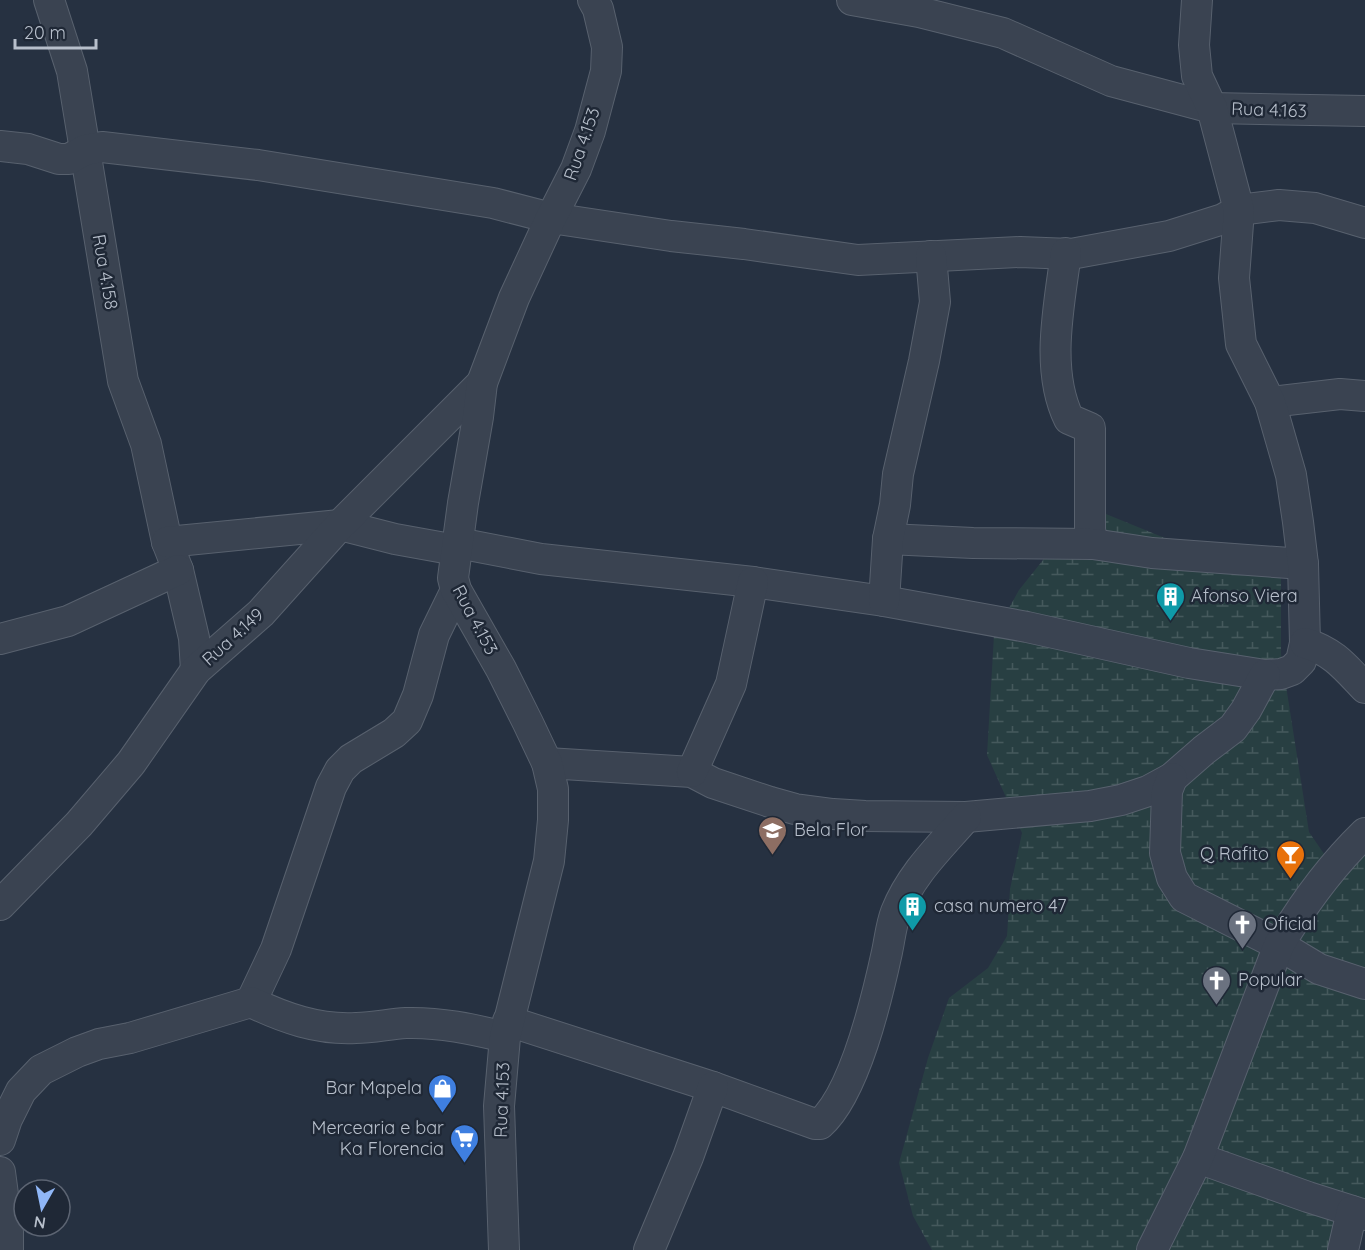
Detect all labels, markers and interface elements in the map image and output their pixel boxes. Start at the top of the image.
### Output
scale bar [15,12,96,50]
text: 20 m [24,21,66,44]
street label: Rua 4.163 [1231,97,1307,122]
street label: Rua 4.153 [558,104,605,183]
street label: Rua 4.158 [88,232,123,311]
building icon: Afonso Viera [1154,580,1186,622]
street label: Rua 4.153 [447,581,503,659]
place label: Afonso Viera [1191,584,1298,607]
street label: Rua 4.149 [197,603,268,670]
school or university icon: Bela Flor [757,814,789,856]
place label: Bela Flor [794,818,868,841]
bar icon: Q Rafito [1274,838,1306,880]
place label: Q Rafito [1200,842,1269,865]
building icon: casa numero 47 [897,890,929,932]
place label: casa numero 47 [934,894,1066,917]
church icon: Oficial [1227,908,1259,950]
place label: Oficial [1264,912,1316,935]
church icon: Popular [1201,964,1233,1006]
place label: Popular [1238,968,1303,991]
street label: Rua 4.153 [489,1062,514,1138]
shop icon: Bar Mapela [427,1072,459,1114]
place label: Bar Mapela [326,1076,422,1099]
place label: Mercearia e bar Ka Florencia [312,1116,444,1160]
supermarket icon: Mercearia e bar Ka Florencia [449,1122,481,1164]
north arrow [12,1178,72,1238]
text: N [32,1212,47,1234]

